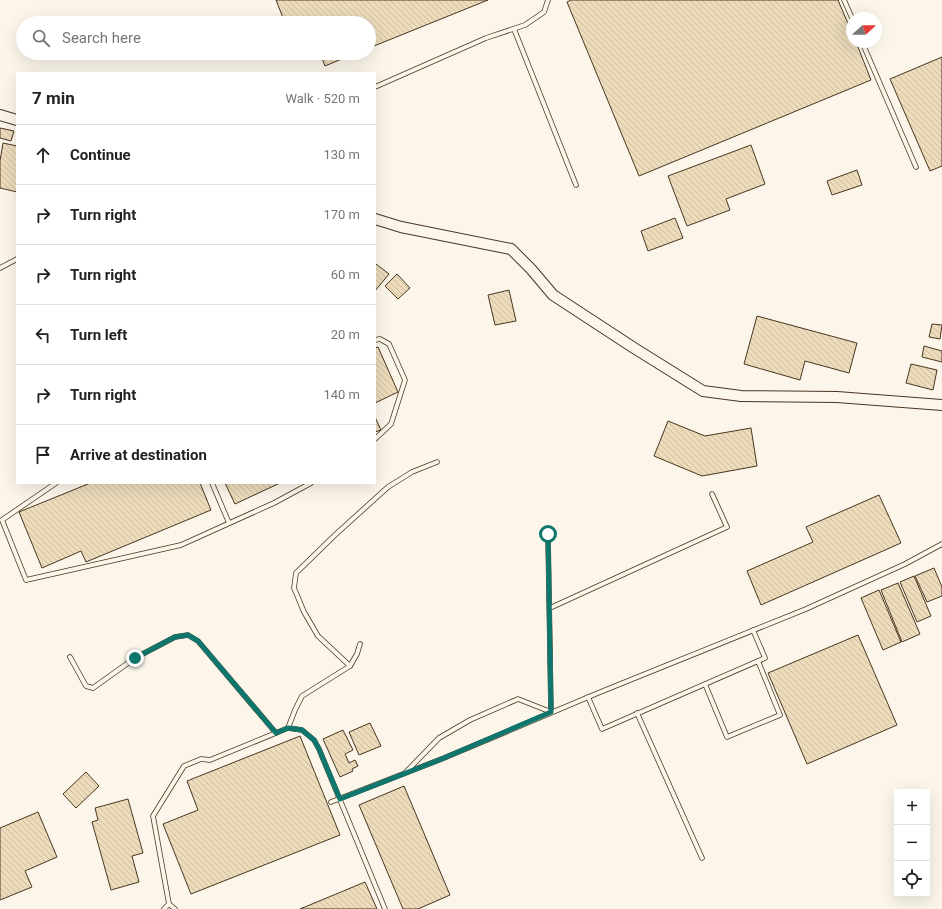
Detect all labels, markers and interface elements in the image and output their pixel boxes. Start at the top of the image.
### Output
north arrow [846,12,882,48]
search box [16,16,376,60]
icon: search [30,27,52,49]
text: Search here [62,29,141,47]
text: 7 min [32,88,75,108]
text: Walk · 520 m [285,91,360,106]
icon: ahead [32,144,54,166]
text: Continue [70,146,131,164]
text: 130 m [323,147,360,162]
icon: right [32,204,54,226]
text: Turn right [70,206,136,224]
text: 170 m [323,207,360,222]
icon: right [32,264,54,286]
text: Turn right [70,266,136,284]
text: 60 m [331,267,360,282]
icon: left [32,324,54,346]
text: Turn left [70,326,127,344]
text: 20 m [331,327,360,342]
icon: right [32,384,54,406]
text: Turn right [70,386,136,404]
text: 140 m [323,387,360,402]
icon: arrive [32,444,54,466]
text: Arrive at destination [70,446,207,464]
route start [539,525,557,543]
route end [126,649,144,667]
map controls [894,789,930,897]
button: + [894,789,930,825]
button: − [894,825,930,861]
button: locate [894,861,930,897]

